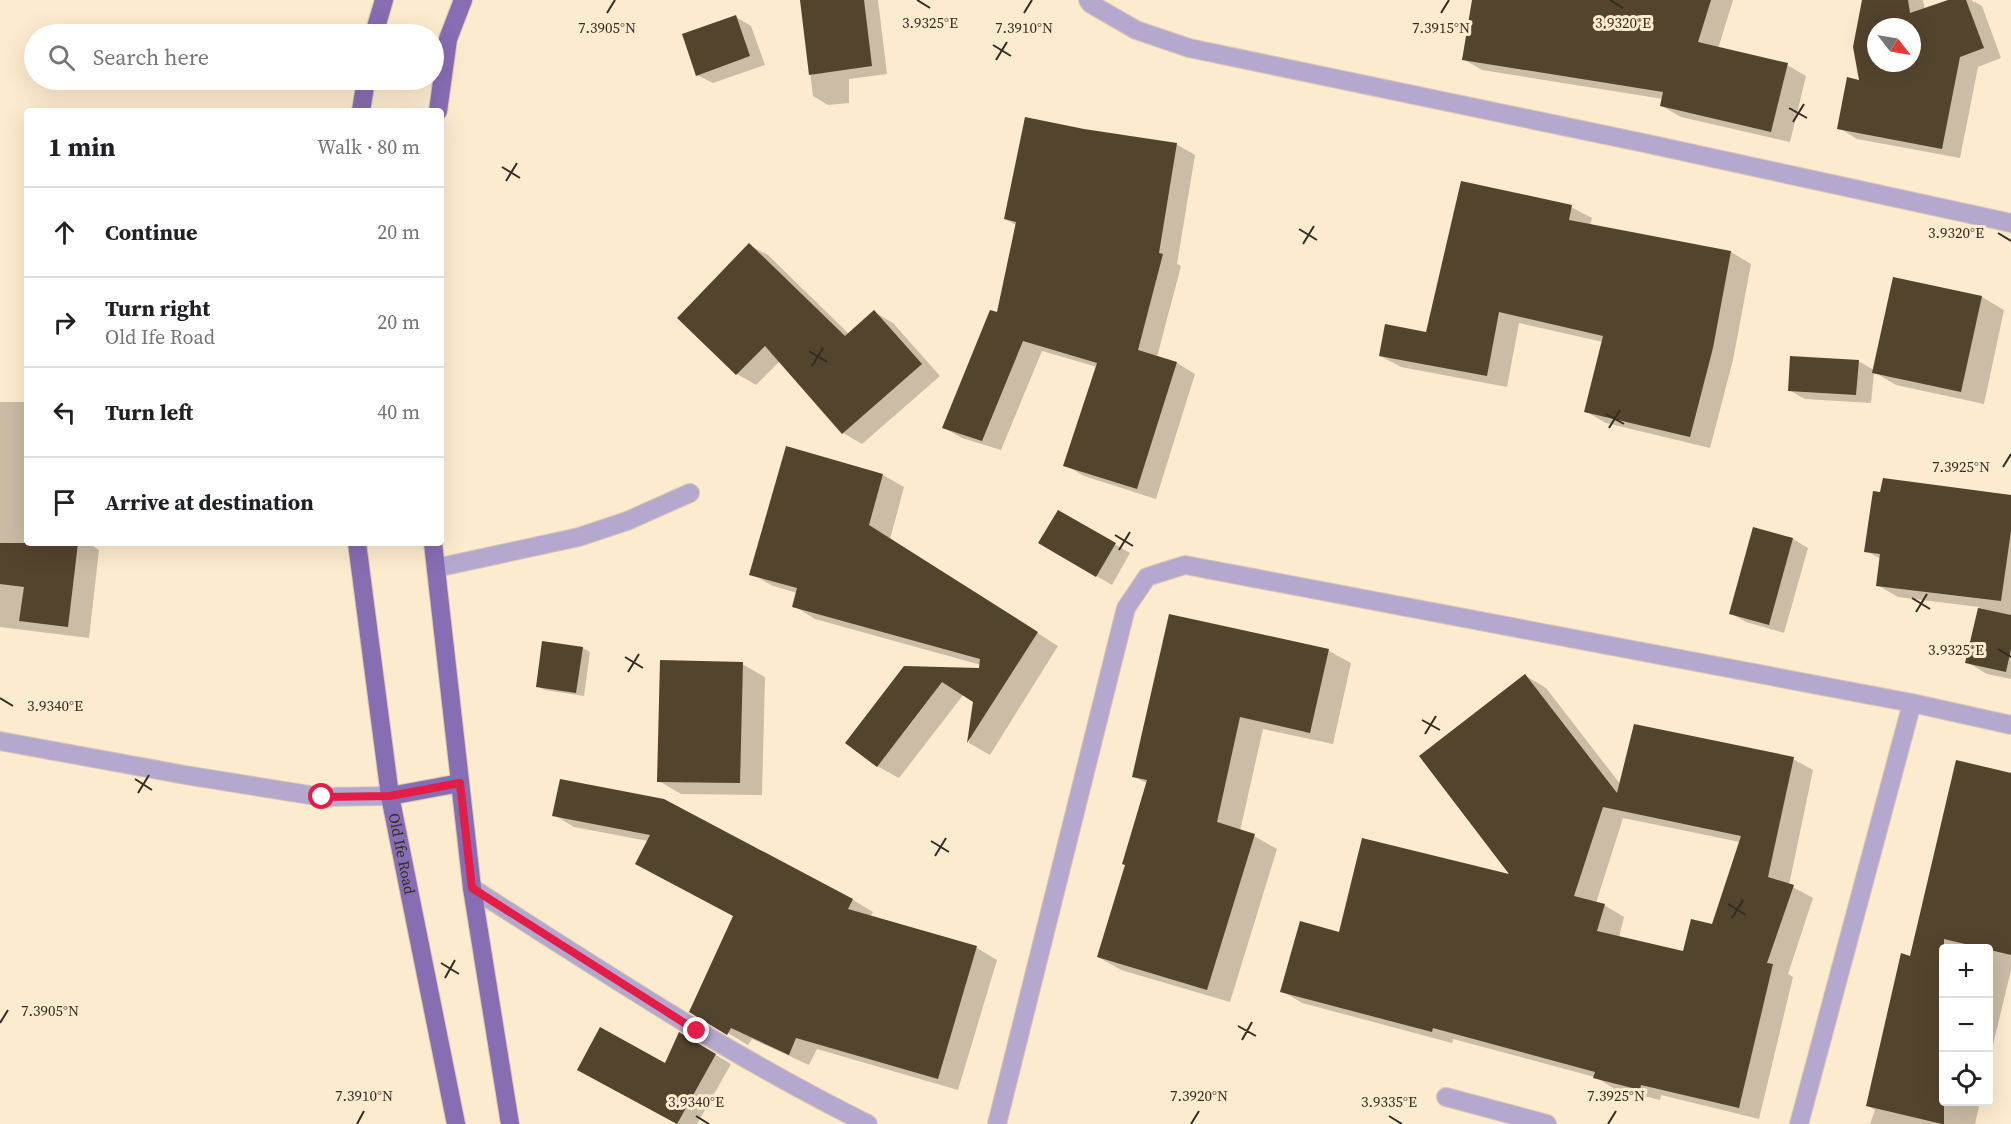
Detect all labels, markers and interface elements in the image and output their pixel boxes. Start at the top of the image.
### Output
text: 3.9325°E [902,12,958,33]
text: 3.9320°E [1595,12,1651,33]
text: 7.3905°N [578,17,636,38]
text: 7.3910°N [995,17,1053,38]
text: 7.3915°N [1412,17,1470,38]
north arrow [1867,18,1921,72]
search box [24,24,444,90]
icon: search [45,41,78,74]
text: Search here [93,42,209,72]
text: 1 min [48,129,115,165]
text: Walk · 80 m [317,133,420,161]
icon: ahead [48,216,81,249]
text: Continue [105,217,198,247]
text: 20 m [377,218,420,246]
text: 3.9320°E [1928,222,1984,243]
text: Turn right [105,293,210,323]
icon: right [48,306,81,339]
text: 20 m [377,308,420,336]
text: Old Ife Road [105,323,215,351]
icon: left [48,396,81,429]
text: Turn left [105,397,193,427]
text: 40 m [377,398,420,426]
text: 7.3925°N [1932,456,1990,477]
icon: arrive [48,486,81,519]
text: Arrive at destination [105,487,314,517]
text: 3.9325°E [1928,639,1984,660]
text: 3.9340°E [27,695,83,716]
route start [308,783,334,809]
street label: Old Ife Road [384,811,421,897]
map controls [1939,944,1993,1106]
button: + [1939,944,1993,998]
button: − [1939,998,1993,1052]
text: 7.3905°N [21,1000,79,1021]
route end [683,1017,709,1043]
button: locate [1939,1052,1993,1106]
text: 7.3910°N [335,1085,393,1106]
text: 7.3920°N [1170,1085,1228,1106]
text: 7.3925°N [1587,1085,1645,1106]
text: 3.9340°E [668,1091,724,1112]
text: 3.9335°E [1361,1091,1417,1112]

